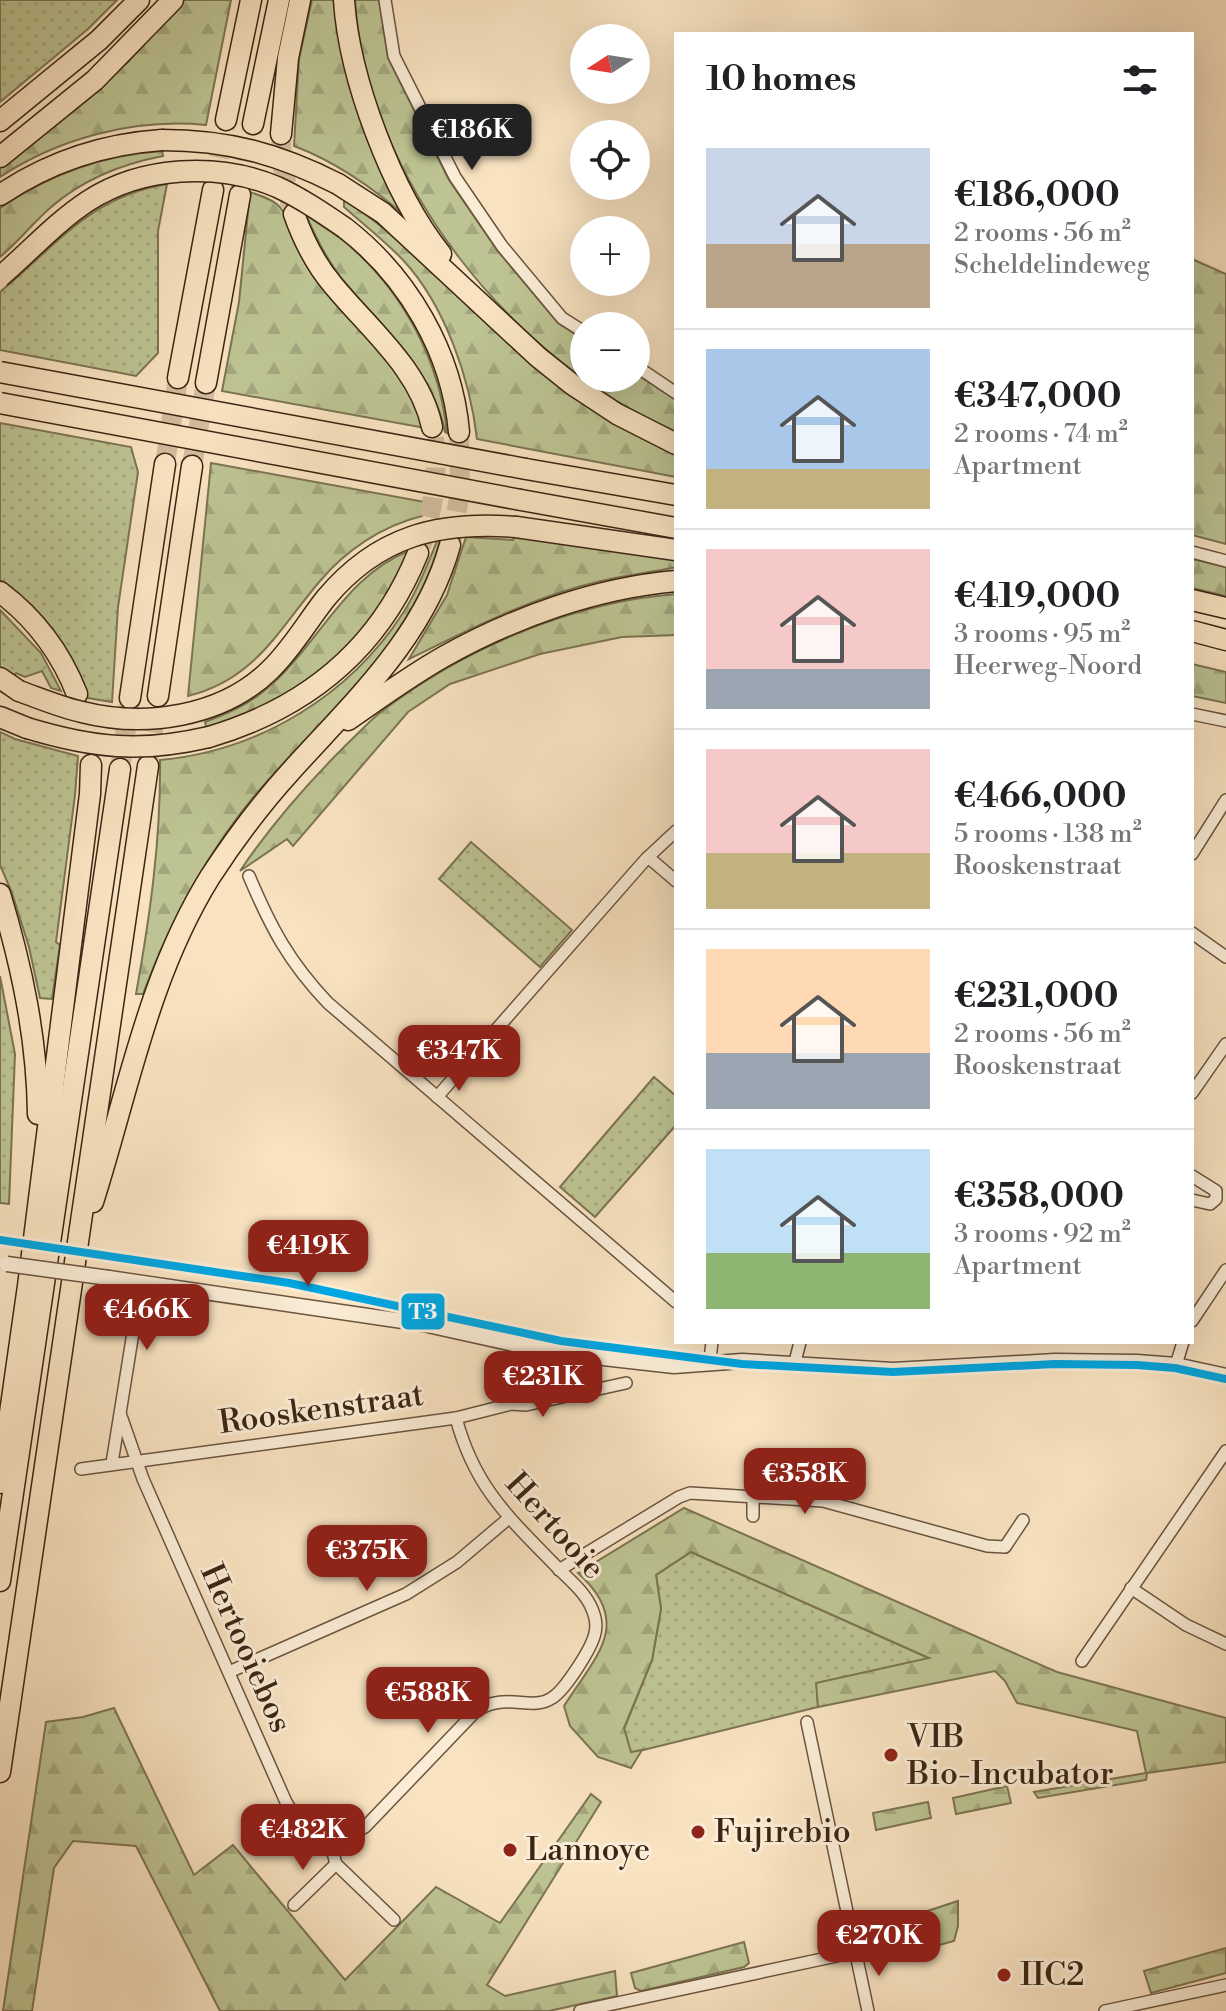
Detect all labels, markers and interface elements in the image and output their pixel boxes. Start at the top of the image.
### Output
north arrow [570,24,650,104]
map controls [570,24,650,392]
icon: filters [1118,58,1162,102]
text: 10 homes [706,59,856,101]
pin: €186K [416,104,528,172]
text: €186K [430,114,514,146]
button: locate [570,120,650,200]
text: €186,000 [954,175,1120,217]
icon: home [770,180,866,276]
button: + [570,216,650,296]
text: 2 rooms · 56 m² [954,217,1131,249]
text: Scheldelindeweg [954,249,1150,281]
button: − [570,312,650,392]
text: €347,000 [954,376,1121,418]
icon: home [770,381,866,477]
text: 2 rooms · 74 m² [954,418,1128,450]
text: Apartment [954,450,1082,482]
text: €419,000 [954,576,1120,618]
icon: home [770,581,866,677]
text: 3 rooms · 95 m² [954,618,1130,650]
text: Heerweg-Noord [954,650,1142,682]
text: €466,000 [954,776,1126,818]
icon: home [770,781,866,877]
text: 5 rooms · 138 m² [954,818,1142,850]
text: Rooskenstraat [954,850,1122,882]
text: €231,000 [954,976,1118,1018]
icon: home [770,981,866,1077]
text: 2 rooms · 56 m² [954,1018,1131,1050]
pin: €347K [403,1025,515,1093]
text: €347K [416,1035,502,1067]
text: Rooskenstraat [954,1050,1122,1082]
text: €358,000 [954,1176,1124,1218]
icon: home [770,1181,866,1277]
text: 3 rooms · 92 m² [954,1218,1131,1250]
pin: €419K [252,1220,364,1288]
text: €419K [266,1230,350,1262]
text: Apartment [954,1250,1082,1282]
pin: €466K [91,1284,203,1352]
line badge: T3 [400,1292,446,1331]
text: €466K [103,1294,191,1326]
text: T3 [408,1299,438,1326]
pin: €231K [487,1351,599,1419]
text: €231K [502,1361,584,1393]
street label: Rooskenstraat [216,1375,426,1443]
pin: €358K [749,1448,861,1516]
text: €358K [762,1458,848,1490]
street label: Hertooie [497,1464,613,1588]
pin: €375K [311,1525,423,1593]
text: €375K [325,1535,409,1567]
street label: Hertooiebos [191,1557,301,1739]
pin: €588K [372,1667,484,1735]
text: €588K [384,1677,472,1709]
place label: VIB Bio-Incubator [906,1717,1114,1794]
marker: VIB Bio-Incubator [882,1746,900,1764]
pin: €482K [247,1804,359,1872]
place label: Fujirebio [714,1812,851,1852]
text: €482K [259,1814,347,1846]
marker: Fujirebio [689,1823,707,1841]
place label: Lannoye [526,1830,650,1870]
marker: Lannoye [501,1841,519,1859]
pin: €270K [823,1910,935,1978]
text: €270K [835,1920,923,1952]
place label: IIC2 [1020,1955,1084,1995]
marker: IIC2 [995,1966,1013,1984]

